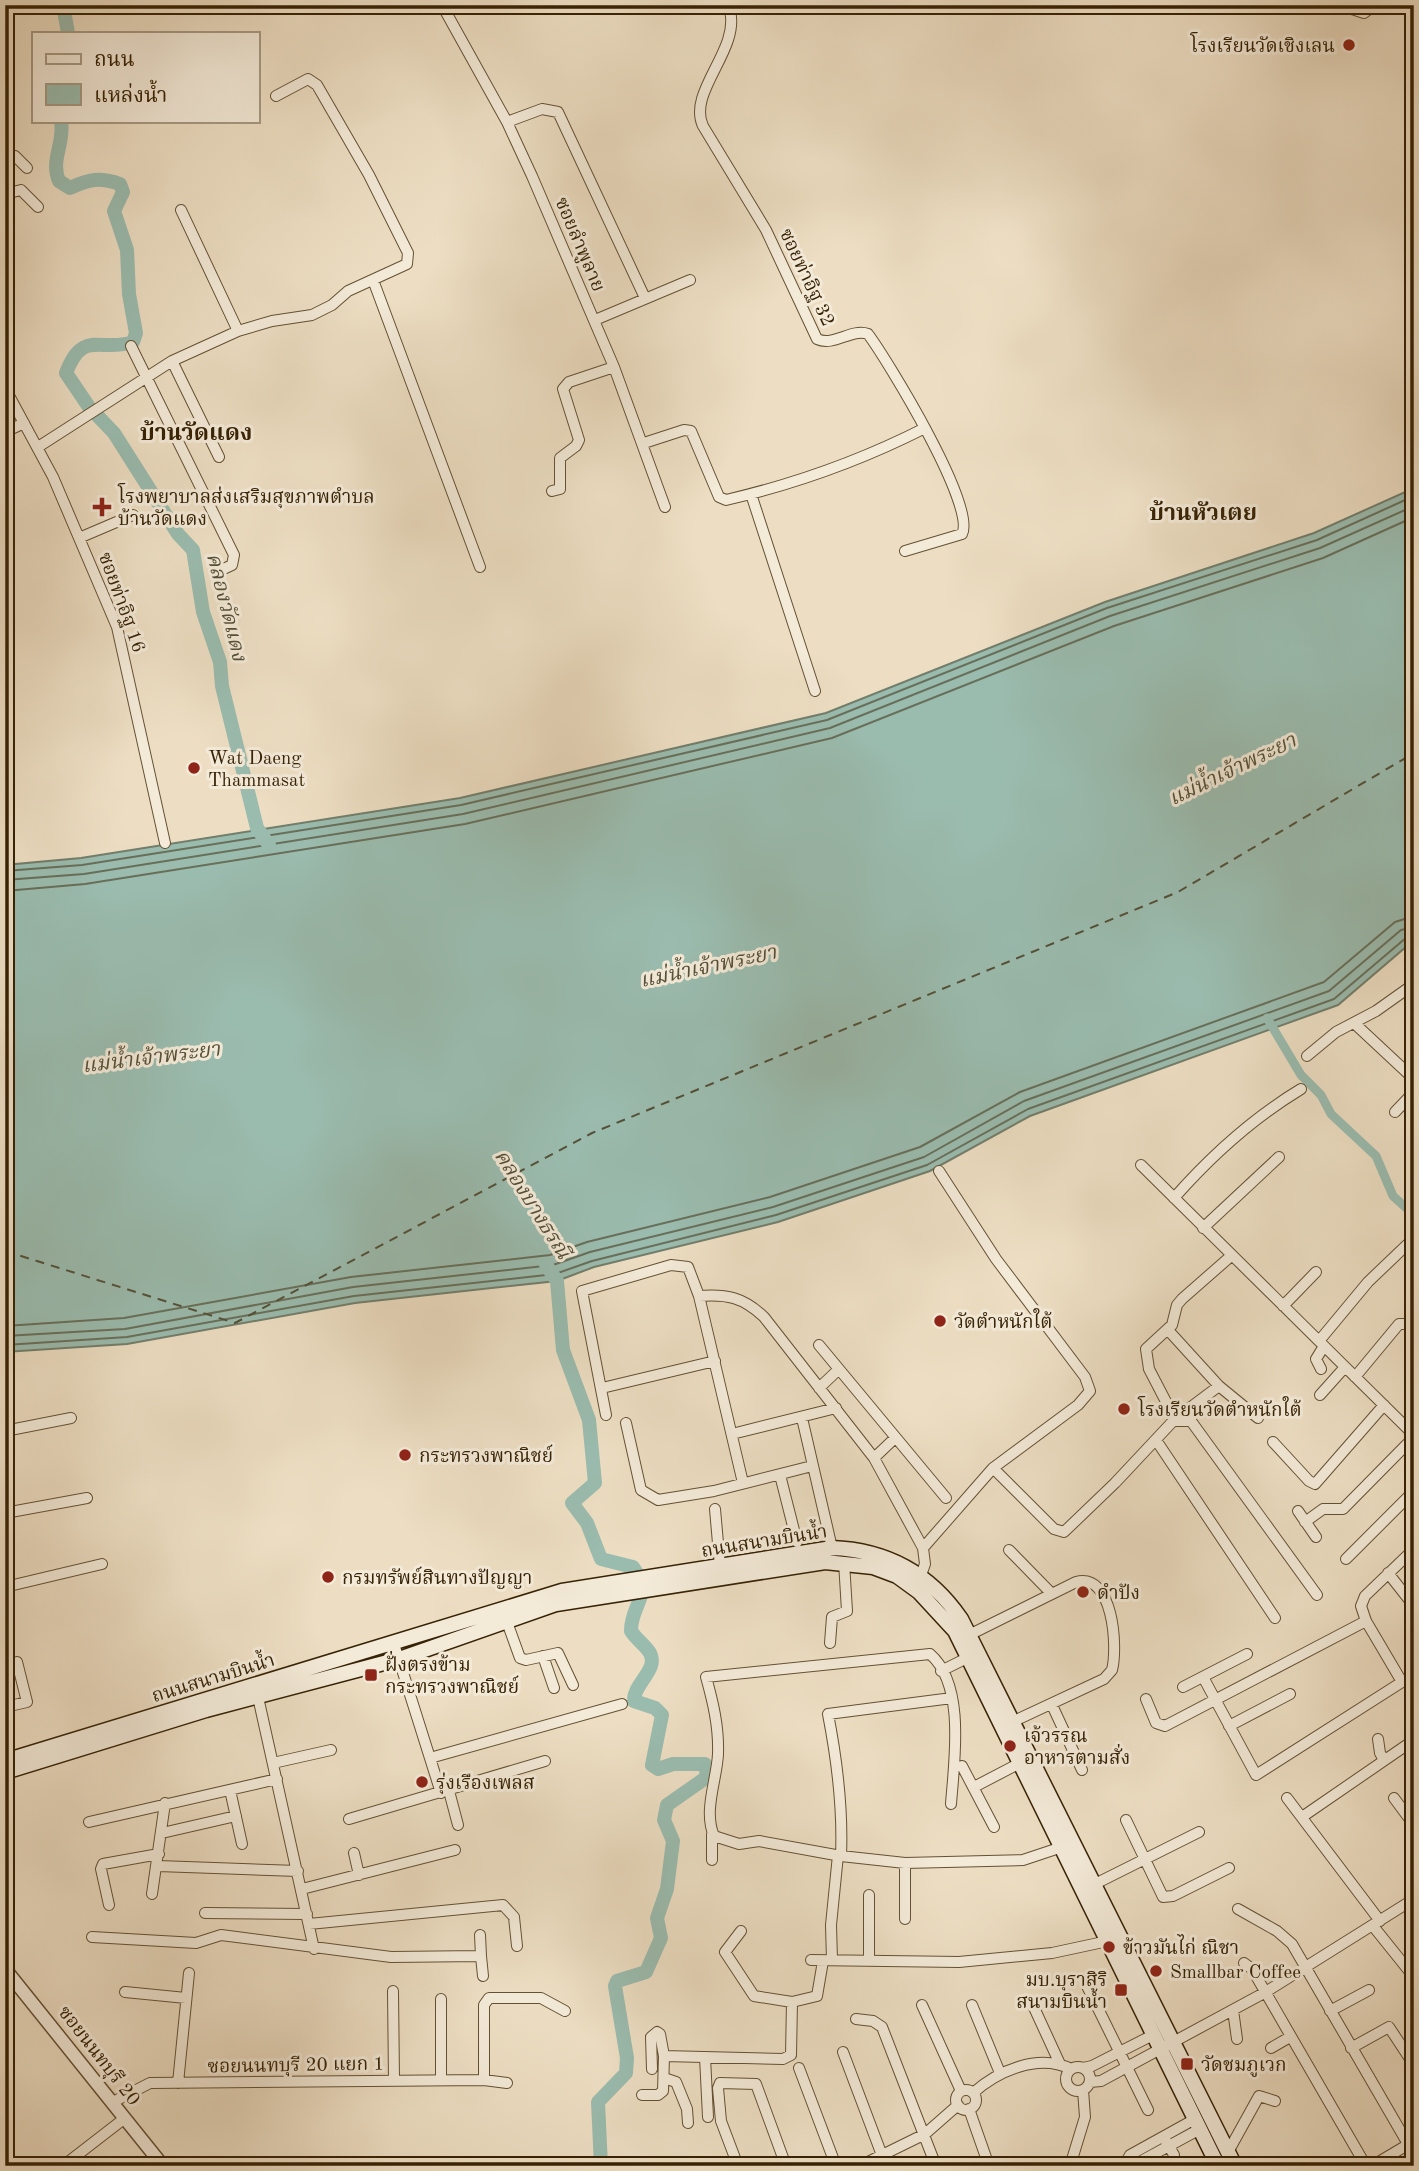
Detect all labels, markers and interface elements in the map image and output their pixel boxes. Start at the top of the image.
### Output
place label: โรงเรียนวัดเชิงเลน [1189,31,1335,57]
legend [32,32,259,122]
marker: โรงเรียนวัดเชิงเลน [1341,37,1357,53]
text: ถนน [94,50,135,71]
text: แหล่งน้ำ [94,79,167,107]
street label: ซอยลำพูลาย [549,194,609,295]
street label: ซอยท่าอิฐ 32 [775,225,839,330]
district label: บ้านวัดแดง [140,420,252,445]
place label: โรงพยาบาลส่งเสริมสุขภาพตำบล บ้านวัดแดง [117,482,375,530]
marker: โรงพยาบาลส่งเสริมสุขภาพตำบล บ้านวัดแดง [92,497,112,517]
district label: บ้านหัวเตย [1149,500,1257,525]
street label: ซอยท่าอิฐ 16 [94,549,150,655]
water label: คลองวัดแดง [202,551,251,665]
water label: แม่น้ำเจ้าพระยา [1163,724,1300,810]
place label: Wat Daeng Thammasat [208,750,305,791]
marker: Wat Daeng Thammasat [186,760,202,776]
water label: แม่น้ำเจ้าพระยา [637,936,779,992]
water label: แม่น้ำเจ้าพระยา [80,1033,222,1077]
water label: คลองบางธรณี [490,1145,576,1265]
place label: วัดตำหนักใต้ [954,1308,1052,1333]
marker: วัดตำหนักใต้ [932,1313,948,1329]
place label: โรงเรียนวัดตำหนักใต้ [1137,1395,1302,1421]
marker: โรงเรียนวัดตำหนักใต้ [1116,1401,1132,1417]
place label: กระทรวงพาณิชย์ [419,1444,553,1467]
marker: กระทรวงพาณิชย์ [397,1447,413,1463]
street label: ถนนสนามบินน้ำ [699,1516,829,1562]
place label: กรมทรัพย์สินทางปัญญา [342,1566,532,1589]
marker: กรมทรัพย์สินทางปัญญา [320,1569,336,1585]
place label: ดำปัง [1097,1583,1140,1604]
marker: ดำปัง [1075,1584,1091,1600]
street label: ถนนสนามบินน้ำ [148,1645,277,1707]
place label: ฝั่งตรงข้าม กระทรวงพาณิชย์ [385,1650,519,1698]
marker: ฝั่งตรงข้าม กระทรวงพาณิชย์ [363,1667,379,1683]
place label: เจ้วรรณ อาหารตามสั่ง [1024,1725,1130,1769]
marker: เจ้วรรณ อาหารตามสั่ง [1002,1738,1018,1754]
place label: รุ่งเรืองเพลส [436,1772,535,1795]
marker: รุ่งเรืองเพลส [414,1774,430,1790]
place label: ข้าวมันไก่ ณิชา [1123,1934,1239,1959]
marker: ข้าวมันไก่ ณิชา [1101,1939,1117,1955]
marker: Smallbar Coffee [1148,1963,1164,1979]
place label: Smallbar Coffee [1170,1964,1301,1983]
place label: มบ.บุราสิริ สนามบินน้ำ [1016,1971,1107,2013]
marker: มบ.บุราสิริ สนามบินน้ำ [1113,1982,1129,1998]
street label: ซอยนนทบุรี 20 [53,2002,144,2110]
street label: ซอยนนทบุรี 20 แยก 1 [207,2053,385,2079]
place label: วัดชมภูเวก [1201,2055,1287,2077]
marker: วัดชมภูเวก [1179,2056,1195,2072]

